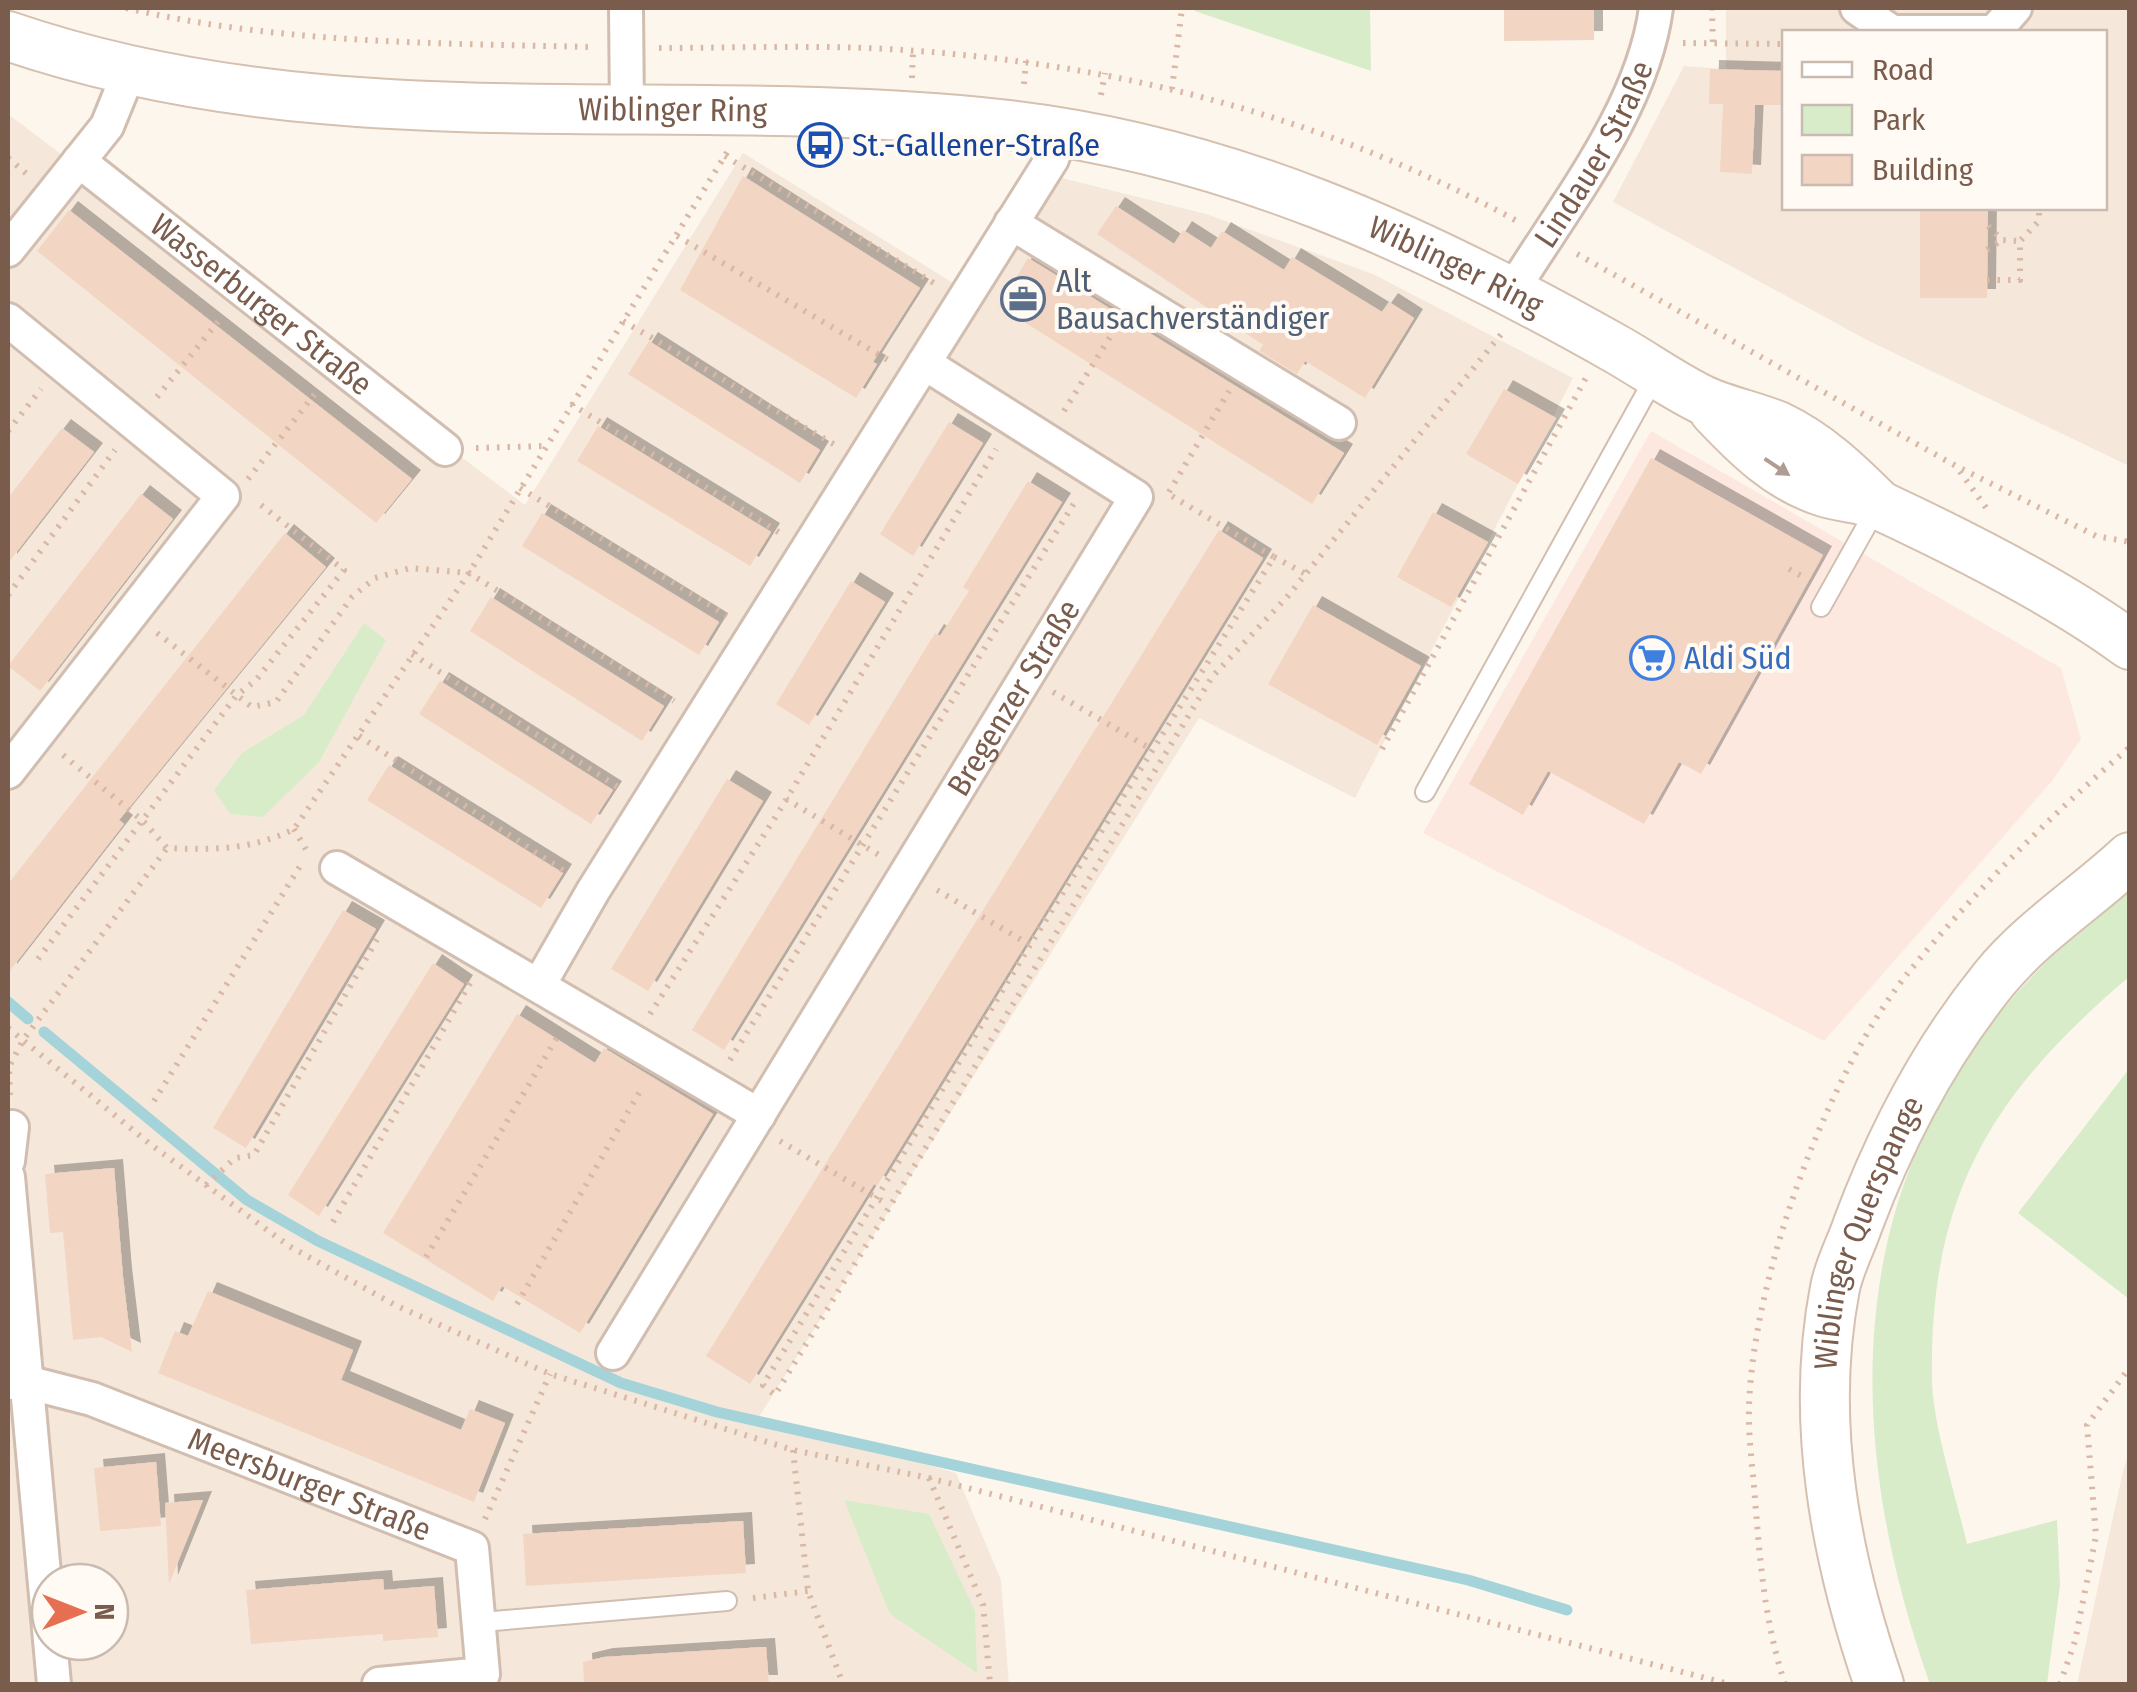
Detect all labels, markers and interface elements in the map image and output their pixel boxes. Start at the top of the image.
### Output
legend [1782,30,2107,210]
text: Road [1872,52,1934,88]
street label: Lindauer Straße [1526,56,1661,255]
street label: Wiblinger Ring [578,90,767,130]
text: Park [1872,102,1925,138]
bus stop icon: St.-Gallener-Straße [797,122,843,168]
place label: St.-Gallener-Straße [852,126,1100,164]
text: Building [1872,152,1974,188]
street label: Wasserburger Straße [143,206,380,403]
street label: Wiblinger Ring [1363,208,1550,324]
place label: Alt Bausachverständiger [1056,262,1329,337]
office icon: Alt Bausachverständiger [1000,276,1046,322]
one-way arrow [1763,457,1790,475]
street label: Bregenzer Straße [939,593,1088,803]
supermarket icon: Aldi Süd [1629,635,1675,681]
place label: Aldi Süd [1684,639,1792,677]
street label: Wiblinger Querspange [1806,1089,1932,1371]
street label: Meersburger Straße [183,1420,436,1549]
north arrow [30,1562,130,1662]
text: N [88,1604,121,1620]

